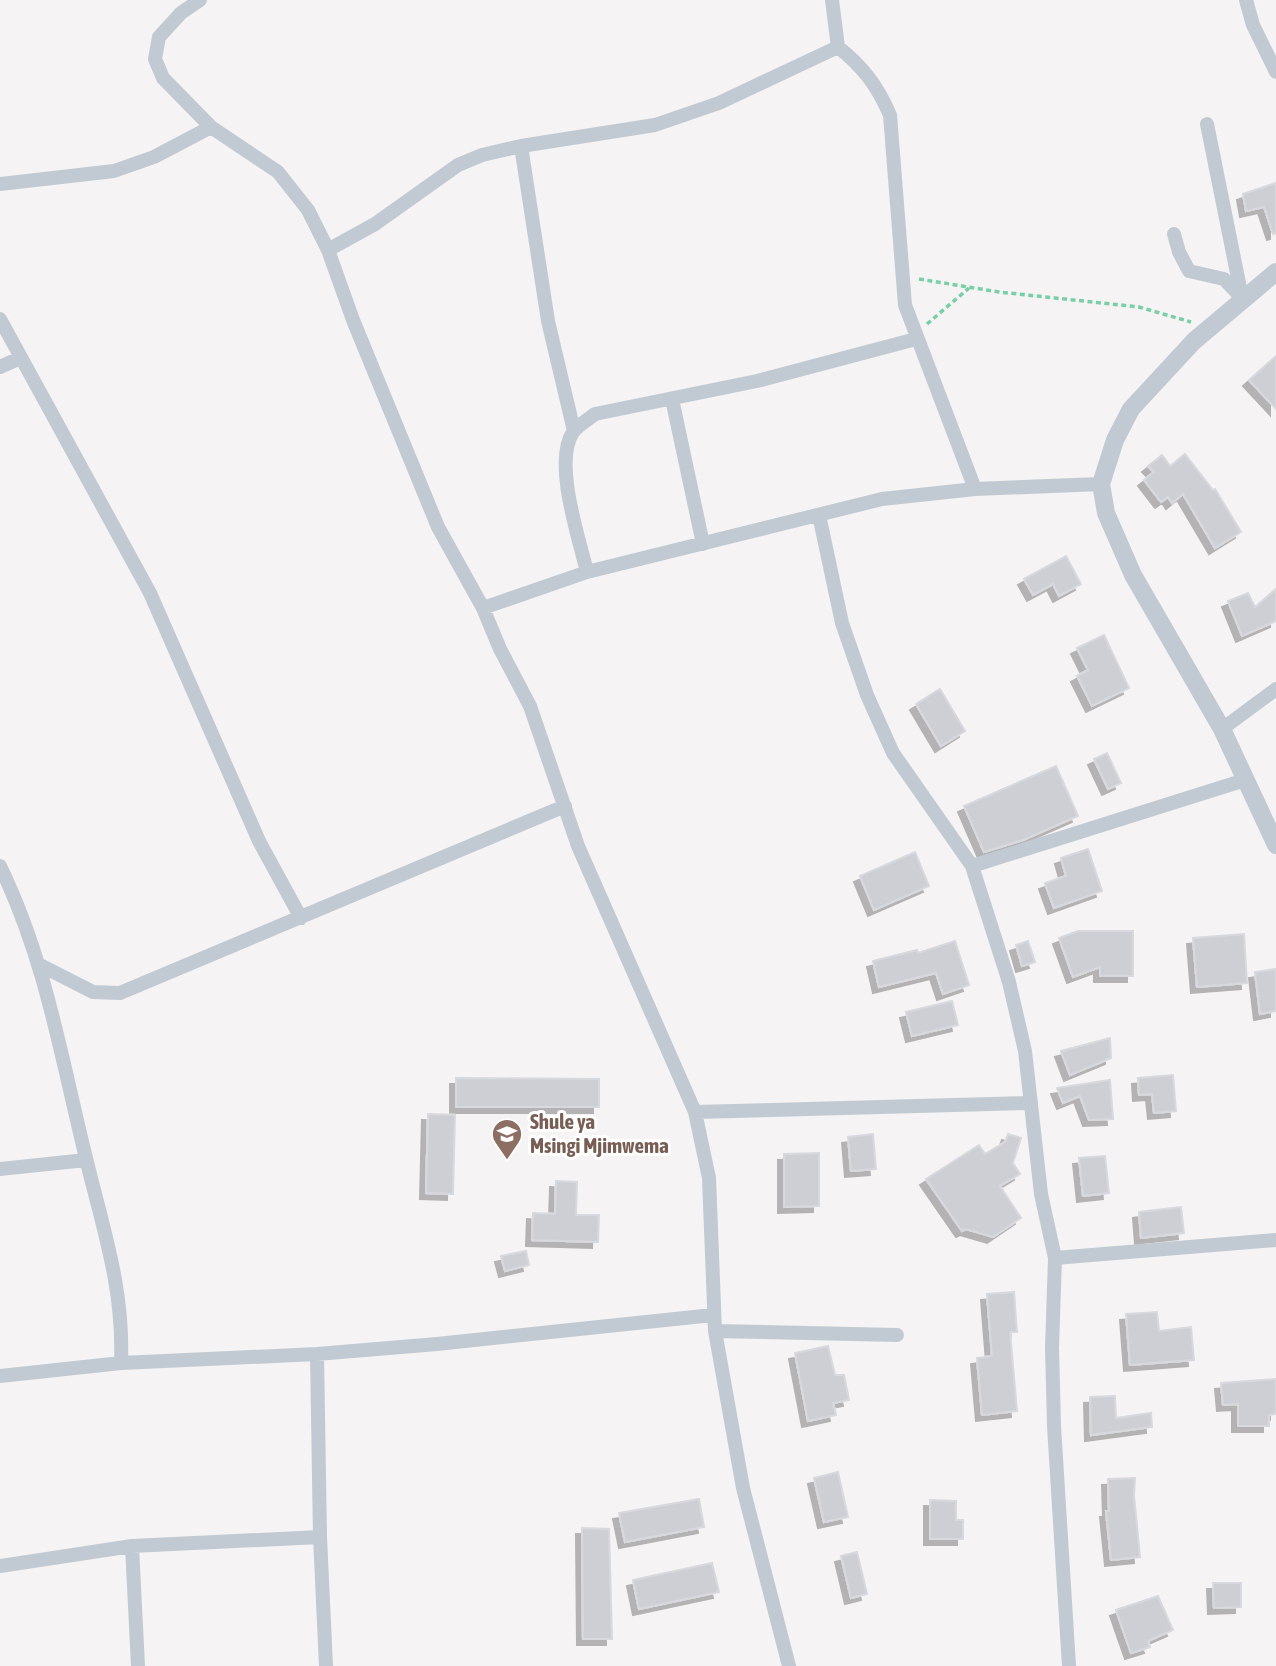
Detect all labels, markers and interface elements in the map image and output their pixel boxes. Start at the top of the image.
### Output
place label: Shule ya Msingi Mjimwema [530,1109,669,1157]
school or university icon: Shule ya Msingi Mjimwema [490,1117,524,1161]

